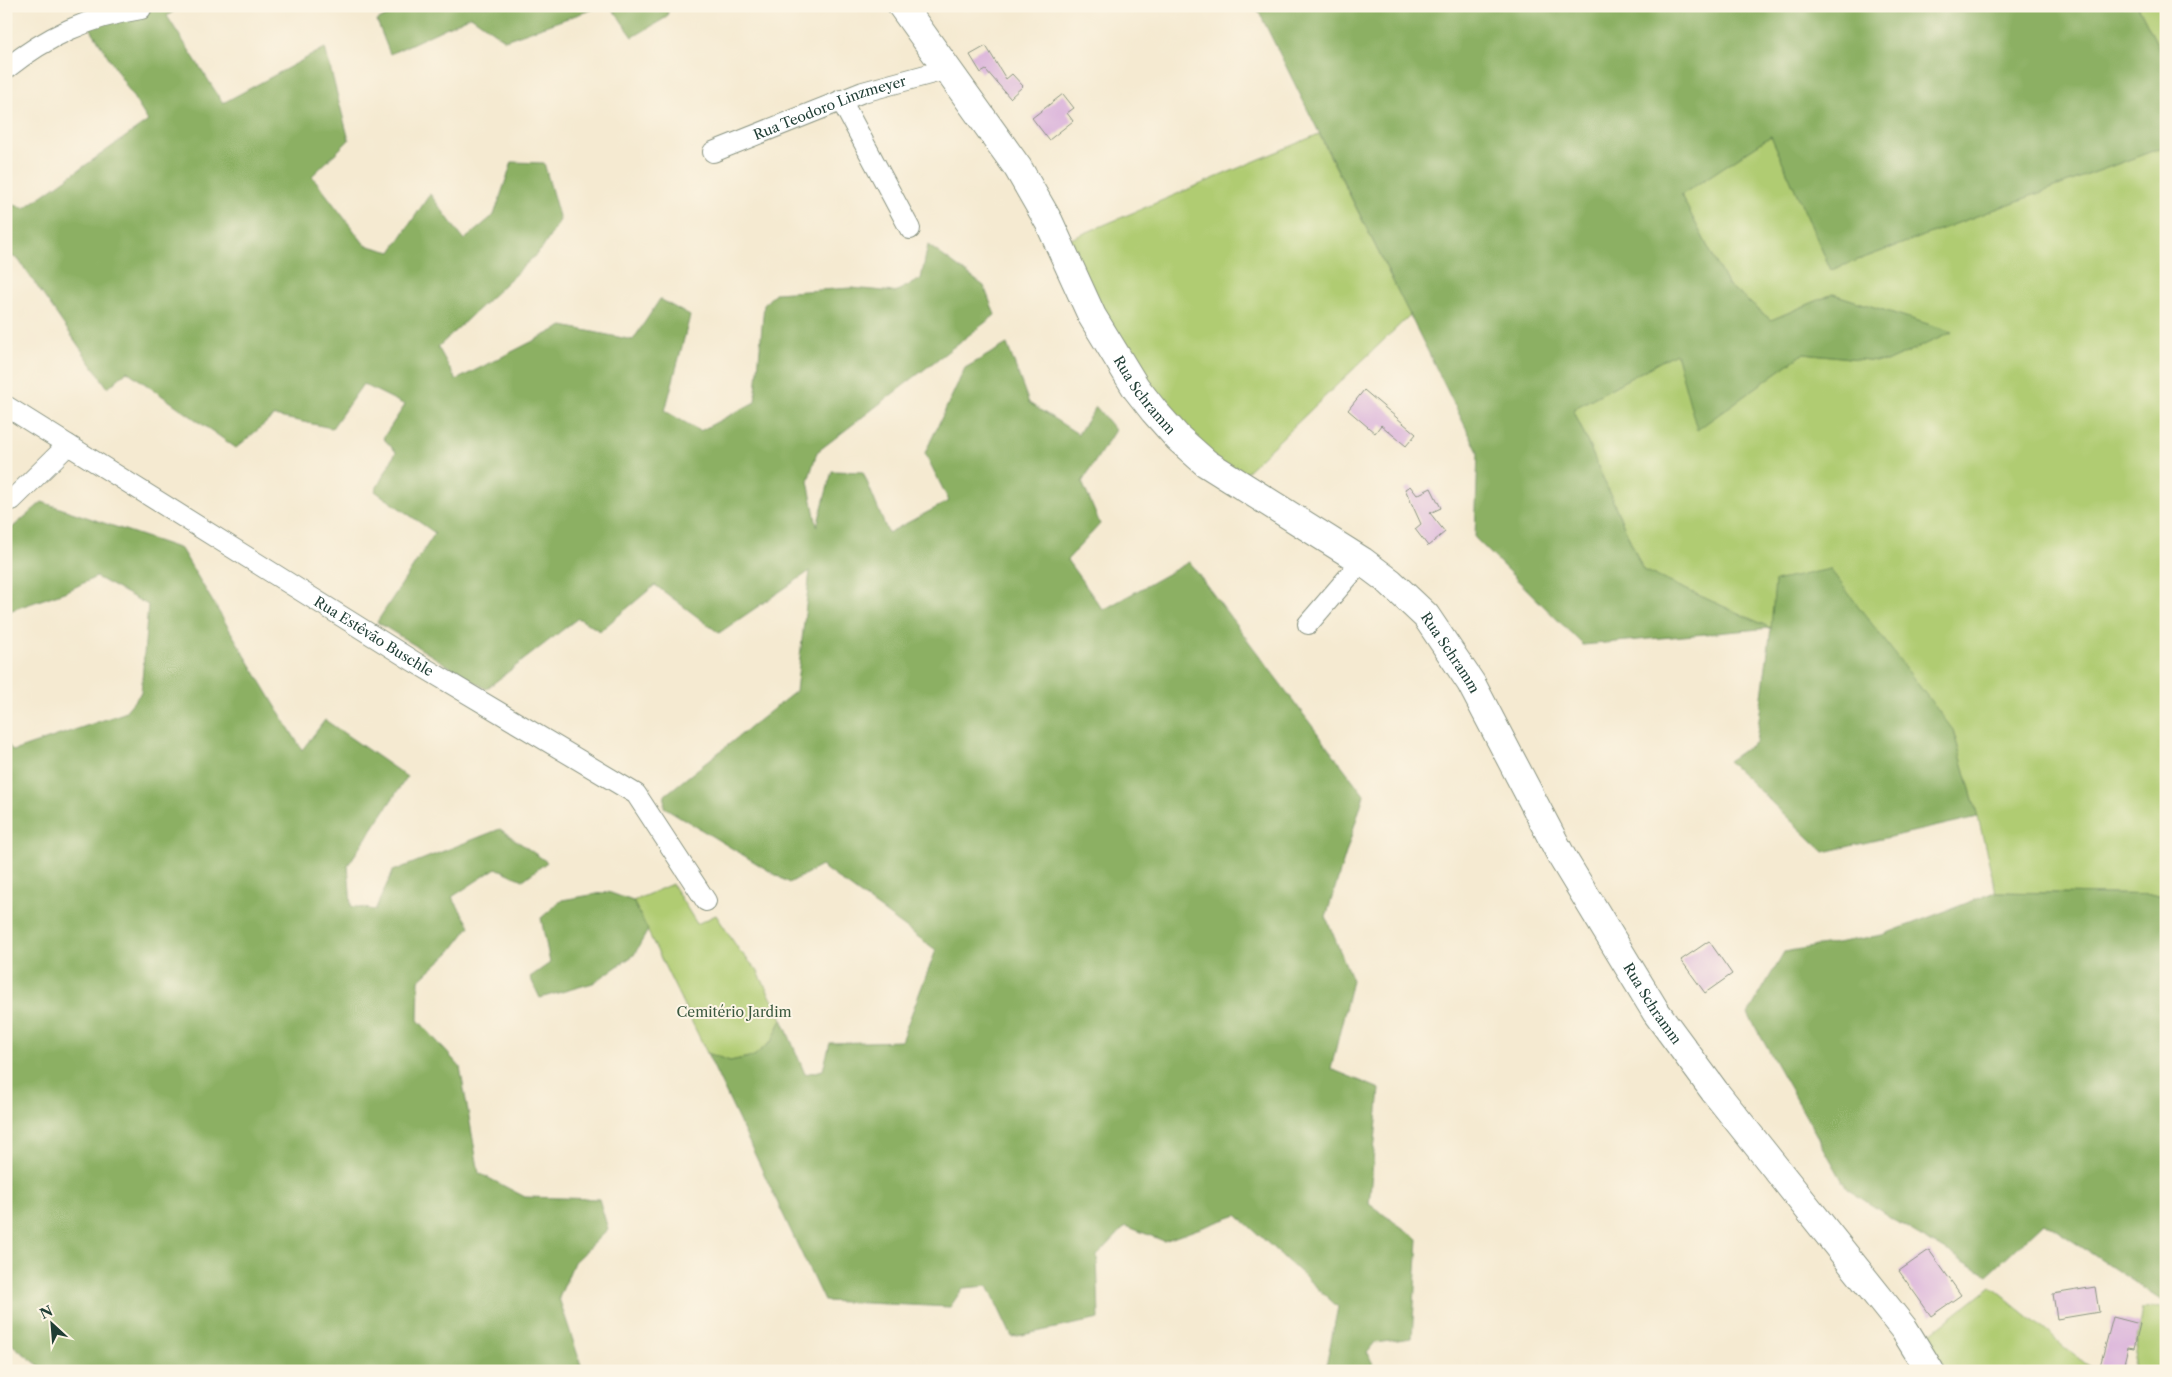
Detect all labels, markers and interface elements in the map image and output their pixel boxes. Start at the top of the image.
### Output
street label: Rua Teodoro Linzmeyer [751,72,908,144]
street label: Rua Schramm [1110,353,1180,438]
street label: Rua Estêvão Buschle [311,592,437,680]
street label: Rua Schramm [1417,609,1484,696]
street label: Rua Schramm [1619,959,1686,1048]
park label: Cemitério Jardim [677,1003,791,1021]
north arrow [28,1300,78,1350]
text: N [37,1302,56,1323]

